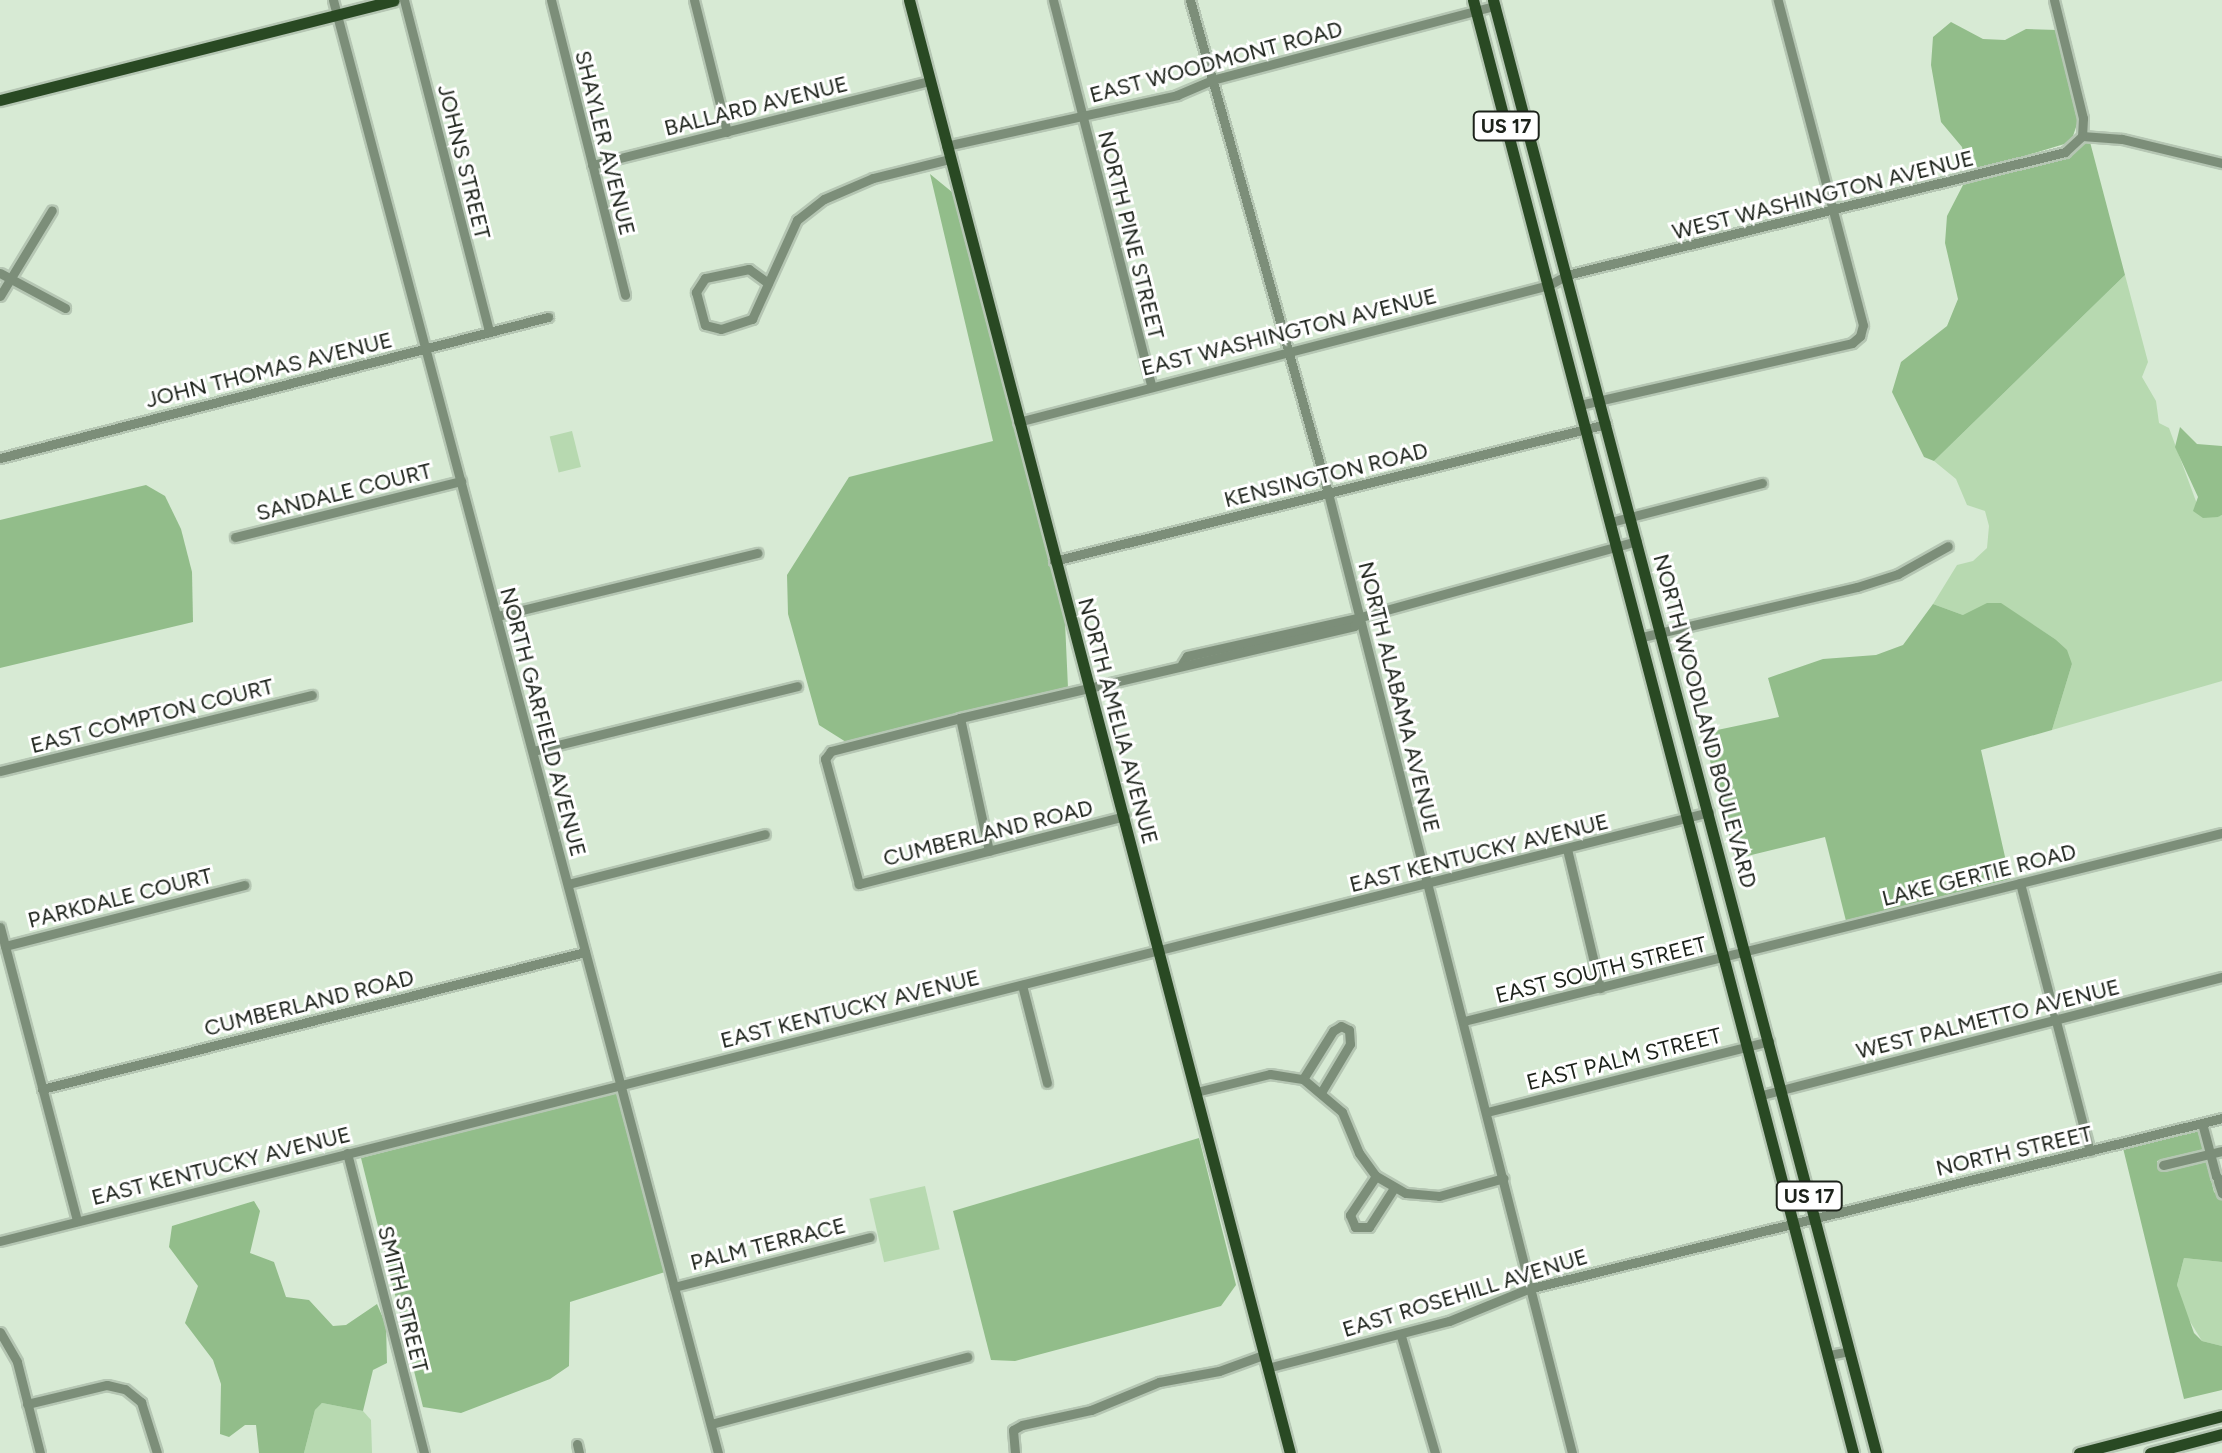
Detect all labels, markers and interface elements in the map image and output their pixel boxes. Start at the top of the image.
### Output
street label: EAST WOODMONT ROAD [1087,16,1345,108]
street label: SHAYLER AVENUE [569,48,641,238]
street label: BALLARD AVENUE [661,70,851,142]
street label: JOHNS STREET [432,82,496,242]
road number: US 17 [1472,110,1540,142]
street label: NORTH PINE STREET [1092,128,1170,342]
street label: WEST WASHINGTON AVENUE [1670,145,1976,245]
street label: EAST WASHINGTON AVENUE [1139,282,1439,382]
street label: JOHN THOMAS AVENUE [143,327,395,413]
street label: KENSINGTON ROAD [1221,437,1431,513]
street label: SANDALE COURT [254,457,434,527]
street label: NORTH WOODLAND BOULEVARD [1648,551,1762,891]
street label: NORTH ALABAMA AVENUE [1353,559,1445,835]
street label: NORTH GARFIELD AVENUE [494,584,592,860]
street label: NORTH AMELIA AVENUE [1072,595,1164,847]
street label: EAST COMPTON COURT [28,673,276,759]
street label: CUMBERLAND ROAD [880,794,1096,872]
street label: EAST KENTUCKY AVENUE [1347,808,1611,898]
street label: LAKE GERTIE ROAD [1879,838,2079,912]
street label: PARKDALE COURT [25,862,215,934]
street label: EAST SOUTH STREET [1493,931,1709,1009]
street label: CUMBERLAND ROAD [201,964,417,1042]
street label: EAST KENTUCKY AVENUE [718,964,982,1054]
street label: WEST PALMETTO AVENUE [1854,973,2122,1065]
street label: EAST PALM STREET [1524,1022,1724,1096]
street label: NORTH STREET [1933,1120,2095,1182]
street label: EAST KENTUCKY AVENUE [89,1121,353,1211]
road number: US 17 [1775,1180,1843,1212]
street label: PALM TERRACE [688,1212,848,1276]
street label: SMITH STREET [372,1223,434,1375]
street label: EAST ROSEHILL AVENUE [1339,1243,1591,1343]

